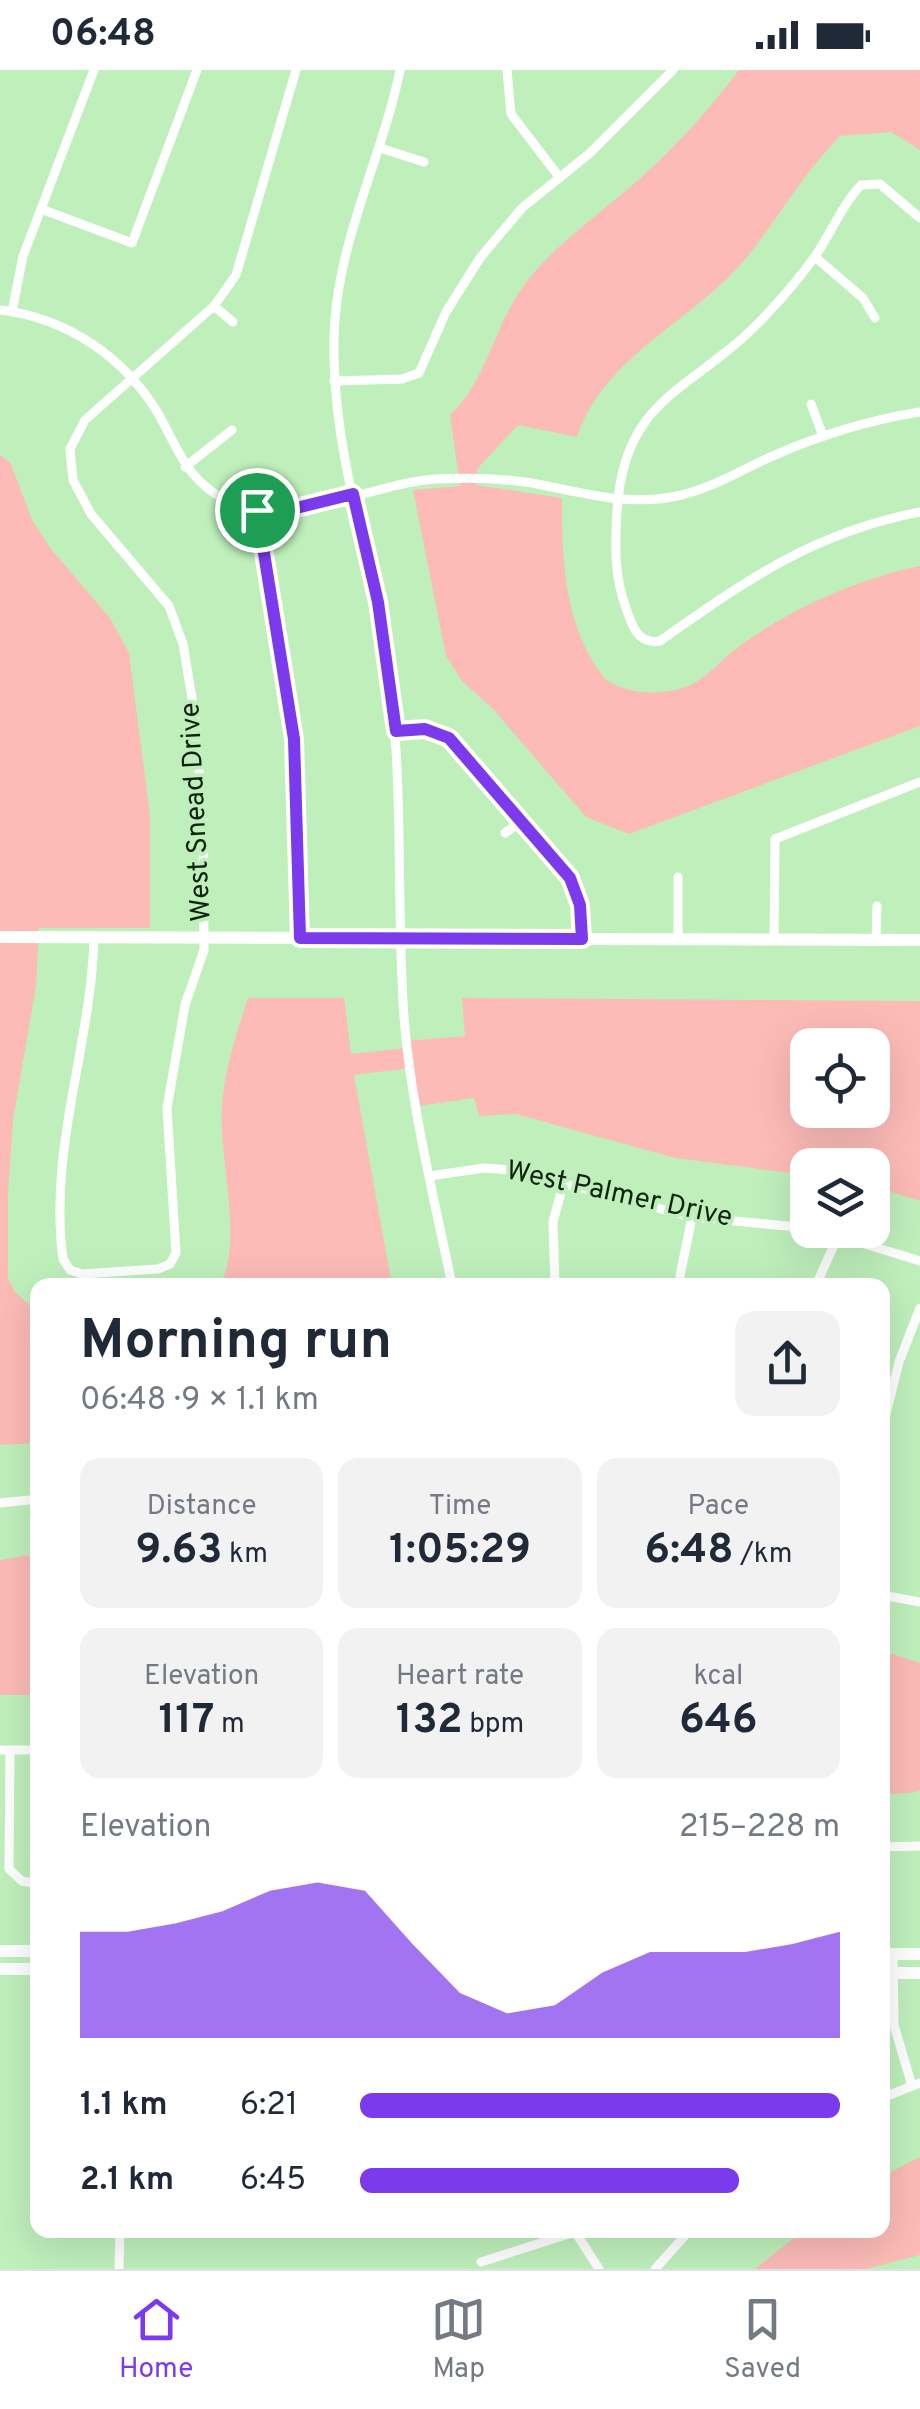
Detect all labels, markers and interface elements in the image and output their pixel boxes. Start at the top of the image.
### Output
text: 06:48 [50,11,156,60]
pin [215,468,300,553]
icon: arrive [230,483,285,538]
street label: West Snead Drive [173,701,221,923]
map controls [790,1028,890,1248]
button: locate [790,1028,890,1128]
button: layers [790,1148,890,1248]
street label: West Palmer Drive [503,1153,735,1237]
text: Morning run [80,1308,392,1378]
button: share [735,1311,840,1416]
text: 06:48 · 9 × 1.1 km [80,1381,319,1421]
text: Distance [147,1489,257,1525]
text: Time [429,1489,491,1525]
text: Pace [688,1489,749,1525]
text: 9.63 [135,1525,222,1578]
text: 1:05:29 [389,1525,531,1578]
text: 6:48 [644,1525,734,1578]
text: km [222,1537,268,1573]
text: /km [734,1537,792,1573]
text: Elevation [144,1659,259,1695]
text: Heart rate [396,1659,524,1695]
text: kcal [693,1659,743,1695]
text: 117 [158,1695,215,1748]
text: 132 [396,1695,463,1748]
text: 646 [679,1695,758,1748]
text: m [215,1707,245,1743]
text: bpm [463,1707,524,1743]
text: Elevation [80,1808,212,1848]
text: 215–228 m [679,1808,840,1848]
text: 1.1 km [80,2086,168,2126]
text: 6:21 [240,2086,298,2126]
text: 2.1 km [80,2161,174,2201]
text: 6:45 [240,2161,306,2201]
tab: Home [119,2292,193,2388]
tab: Map [431,2292,486,2388]
tab: Saved [724,2292,801,2388]

